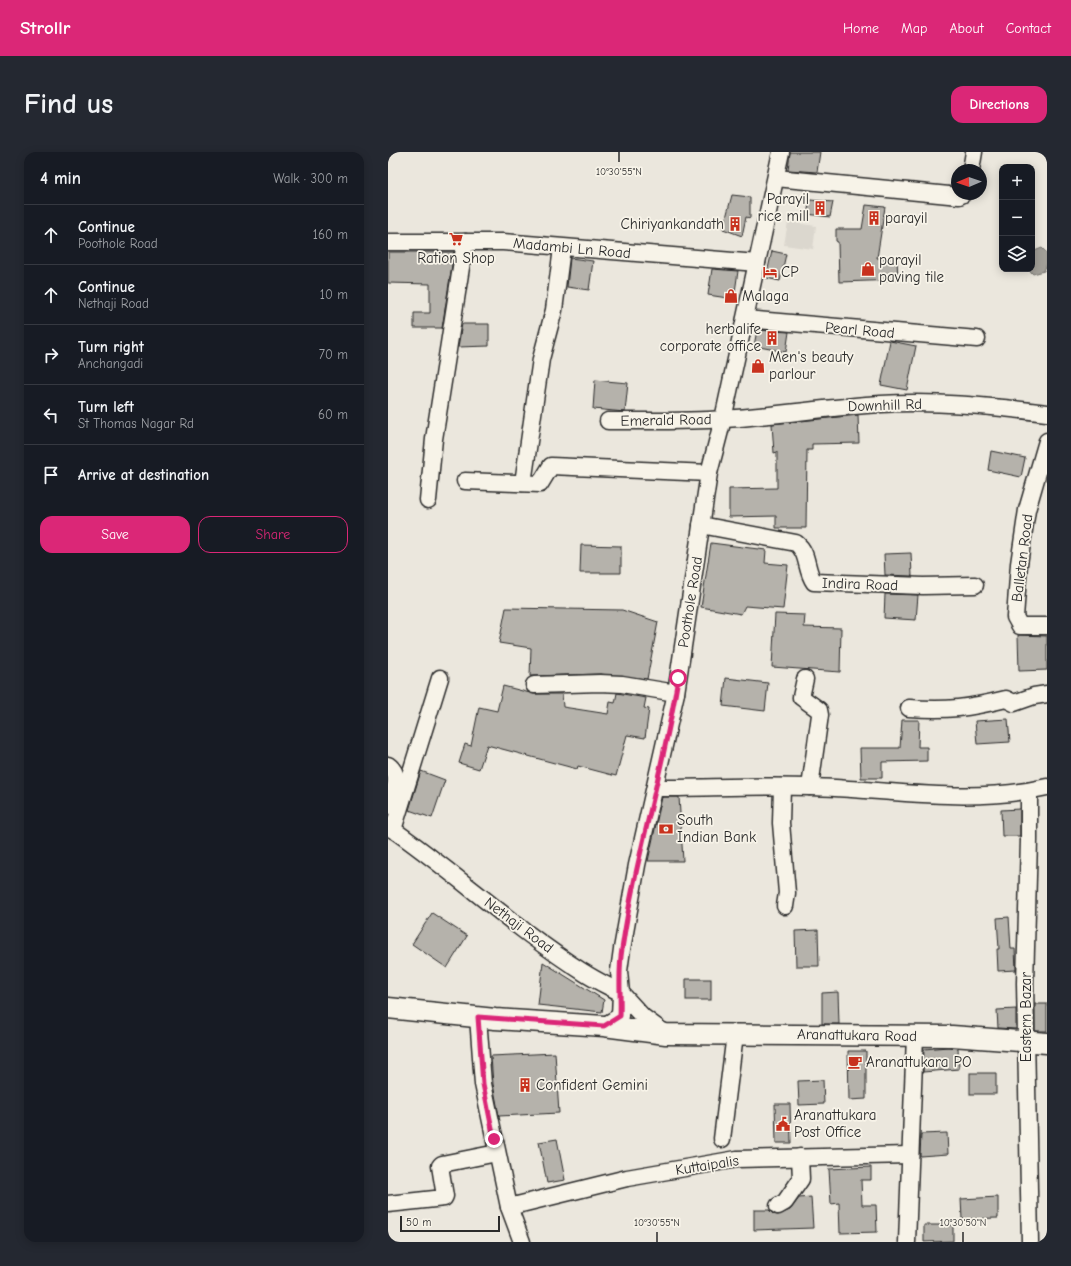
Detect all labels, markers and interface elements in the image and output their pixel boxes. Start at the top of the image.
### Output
text: Strollr [20,17,70,39]
text: Home [843,20,879,37]
text: Map [901,20,927,37]
text: About [949,20,984,37]
text: Contact [1006,20,1051,37]
button: Directions [951,86,1047,123]
text: Find us [24,88,113,120]
north arrow [951,164,987,200]
map controls [999,164,1035,272]
button: + [999,164,1035,200]
text: 10°30'55"N [596,166,642,178]
text: 4 min [40,169,81,188]
text: Walk · 300 m [273,171,348,186]
place label: Parayil rice mill [758,190,809,225]
building icon: Parayil rice mill [812,200,828,216]
button: − [999,200,1035,236]
place label: parayil [885,209,928,227]
building icon: parayil [866,210,882,226]
place label: Chiriyankandath [620,215,724,233]
building icon: Chiriyankandath [727,216,743,232]
text: Continue [78,218,135,236]
icon: ahead [40,224,62,246]
text: 160 m [313,227,348,242]
supermarket icon: Ration Shop [448,231,464,247]
street label: Madambi Ln Road [512,234,632,262]
text: Poothole Road [78,236,158,251]
button: layers [999,236,1035,272]
place label: Ration Shop [417,249,495,267]
place label: parayil paving tile [879,251,945,286]
shop icon: parayil paving tile [860,261,876,277]
place label: CP [781,263,799,281]
hotel icon: CP [762,264,778,280]
text: Continue [78,278,135,296]
icon: ahead [40,284,62,306]
text: 10 m [320,287,348,302]
place label: Malaga [742,287,789,305]
shop icon: Malaga [723,288,739,304]
text: Nethaji Road [78,296,149,311]
street label: Pearl Road [825,318,895,342]
place label: herbalife corporate office [660,320,761,355]
building icon: herbalife corporate office [764,330,780,346]
text: Turn right [78,338,144,356]
icon: right [40,344,62,366]
text: 70 m [319,347,348,362]
place label: Men's beauty parlour [769,348,854,383]
text: Anchangadi [78,356,143,371]
shop icon: Men's beauty parlour [750,358,766,374]
street label: Downhill Rd [848,395,922,415]
text: Turn left [78,398,134,416]
icon: left [40,404,62,426]
text: 60 m [318,407,348,422]
street label: Emerald Road [620,410,712,430]
text: St Thomas Nagar Rd [78,416,194,431]
icon: arrive [40,464,62,486]
text: Arrive at destination [78,466,209,484]
street label: Balletan Road [1008,513,1036,603]
button: Save [40,516,190,553]
button: Share [198,516,348,553]
street label: Poothole Road [674,555,706,649]
street label: Indira Road [822,574,898,594]
route start [669,669,687,687]
place label: South Indian Bank [677,811,757,846]
bank icon: South Indian Bank [658,821,674,837]
street label: Nethaji Road [481,893,557,957]
street label: Eastern Bazar [1017,972,1035,1062]
street label: Aranattukara Road [797,1025,917,1045]
place label: Aranattukara PO [866,1053,972,1071]
cafe icon: Aranattukara PO [847,1054,863,1070]
place label: Confident Gemini [536,1076,648,1094]
building icon: Confident Gemini [517,1077,533,1093]
place label: Aranattukara Post Office [794,1106,877,1141]
public building icon: Aranattukara Post Office [775,1116,791,1132]
route end [485,1130,503,1148]
street label: Kuttaipalis [674,1151,740,1179]
scale bar [400,1214,500,1233]
text: 50 m [406,1216,431,1229]
text: 10°30'55"N [634,1217,680,1229]
text: 10°30'50"N [940,1217,986,1229]

